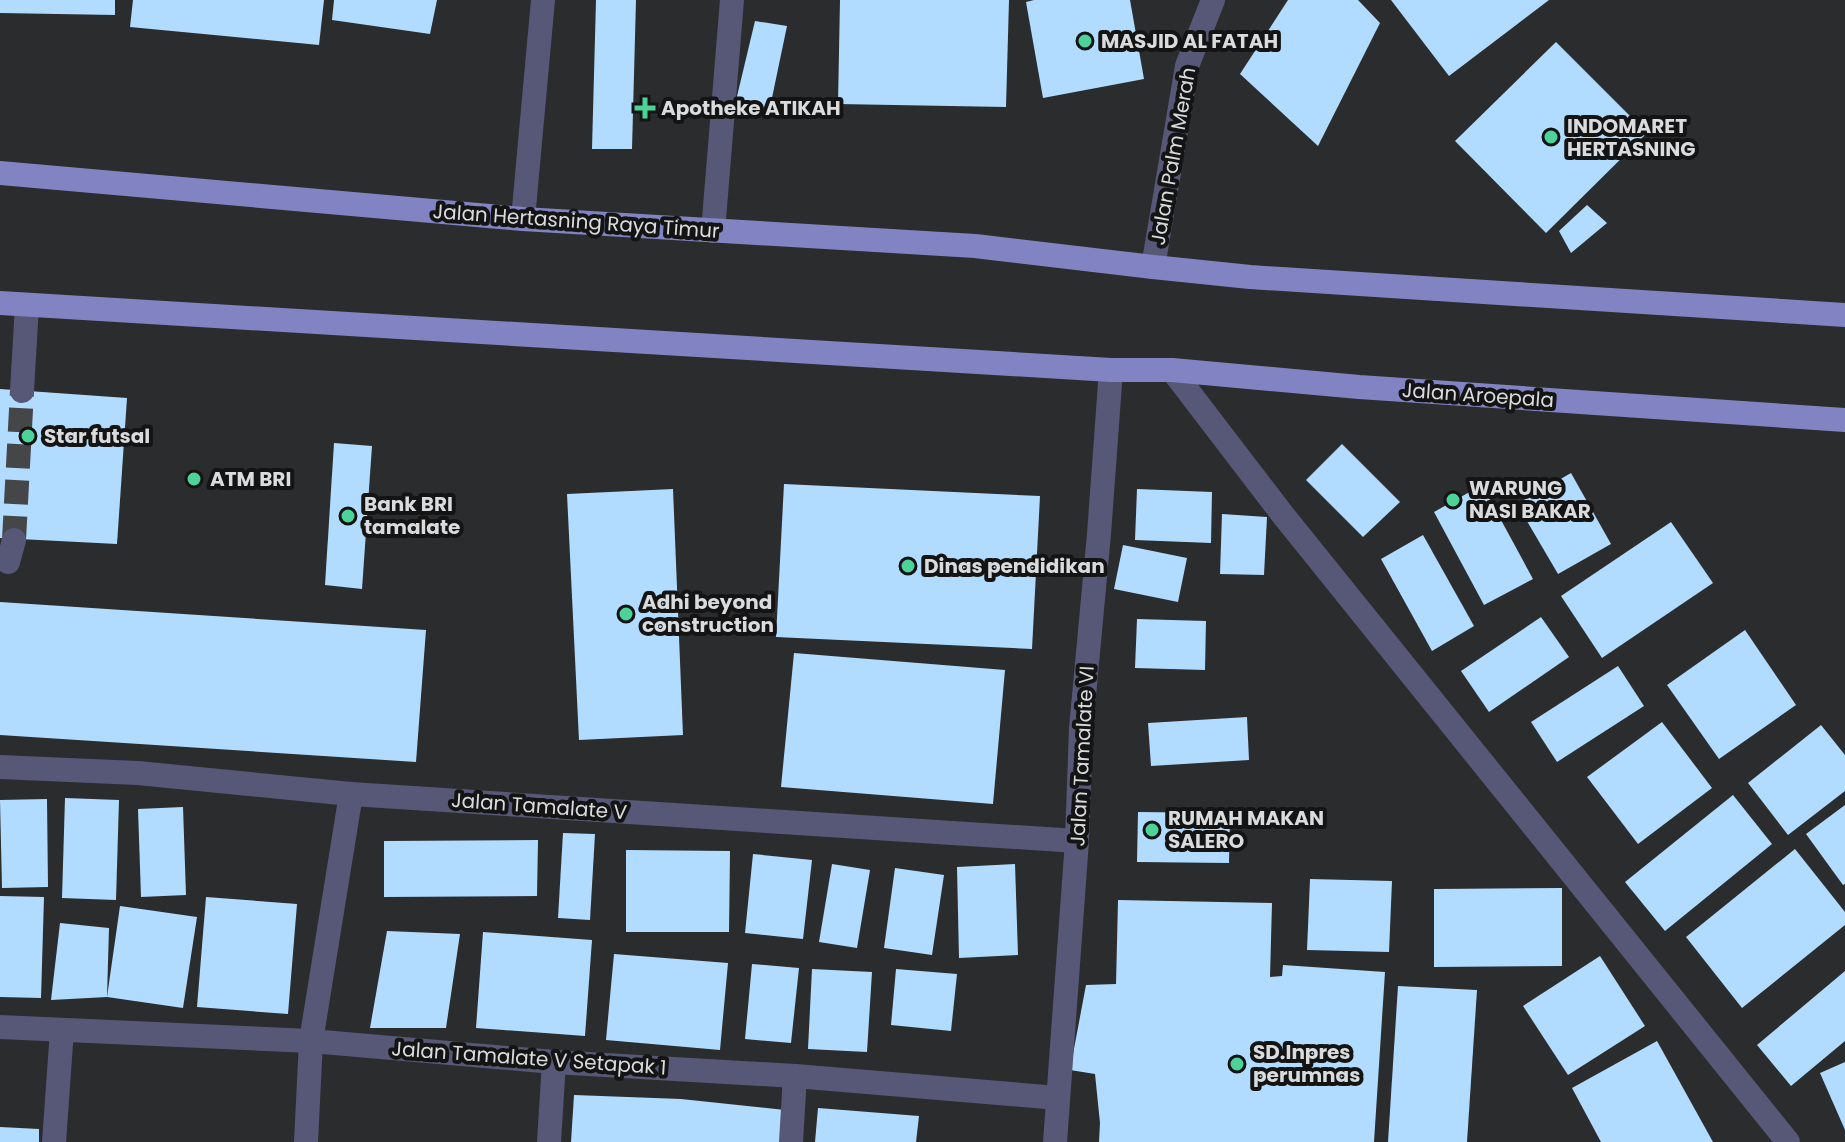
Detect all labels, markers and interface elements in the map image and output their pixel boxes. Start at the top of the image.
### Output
place label: MASJID AL FATAH [1101,27,1278,55]
marker: MASJID AL FATAH [1076,32,1094,50]
street label: Jalan Palm Merah [1144,65,1202,247]
place label: Apotheke ATIKAH [661,94,841,122]
marker: Apotheke ATIKAH [636,99,654,117]
place label: INDOMARET HERTASNING [1567,112,1696,163]
marker: INDOMARET HERTASNING [1542,128,1560,146]
street label: Jalan Hertasning Raya Timur [432,197,720,245]
street label: Jalan Aroepala [1401,376,1555,414]
place label: Star futsal [44,422,150,450]
marker: Star futsal [19,427,37,445]
place label: ATM BRI [210,465,291,493]
marker: ATM BRI [185,470,203,488]
place label: WARUNG NASI BAKAR [1469,474,1591,525]
place label: Bank BRI tamalate [364,490,460,541]
marker: WARUNG NASI BAKAR [1444,491,1462,509]
marker: Bank BRI tamalate [339,507,357,525]
place label: Dinas pendidikan [924,552,1105,580]
marker: Dinas pendidikan [899,557,917,575]
place label: Adhi beyond construction [642,588,774,639]
marker: Adhi beyond construction [617,605,635,623]
street label: Jalan Tamalate VI [1063,665,1101,847]
street label: Jalan Tamalate V [450,786,628,826]
place label: RUMAH MAKAN SALERO [1168,804,1324,855]
marker: RUMAH MAKAN SALERO [1143,821,1161,839]
street label: Jalan Tamalate V Setapak 1 [391,1034,667,1082]
place label: SD.Inpres perumnas [1253,1038,1360,1089]
marker: SD.Inpres perumnas [1228,1055,1246,1073]

